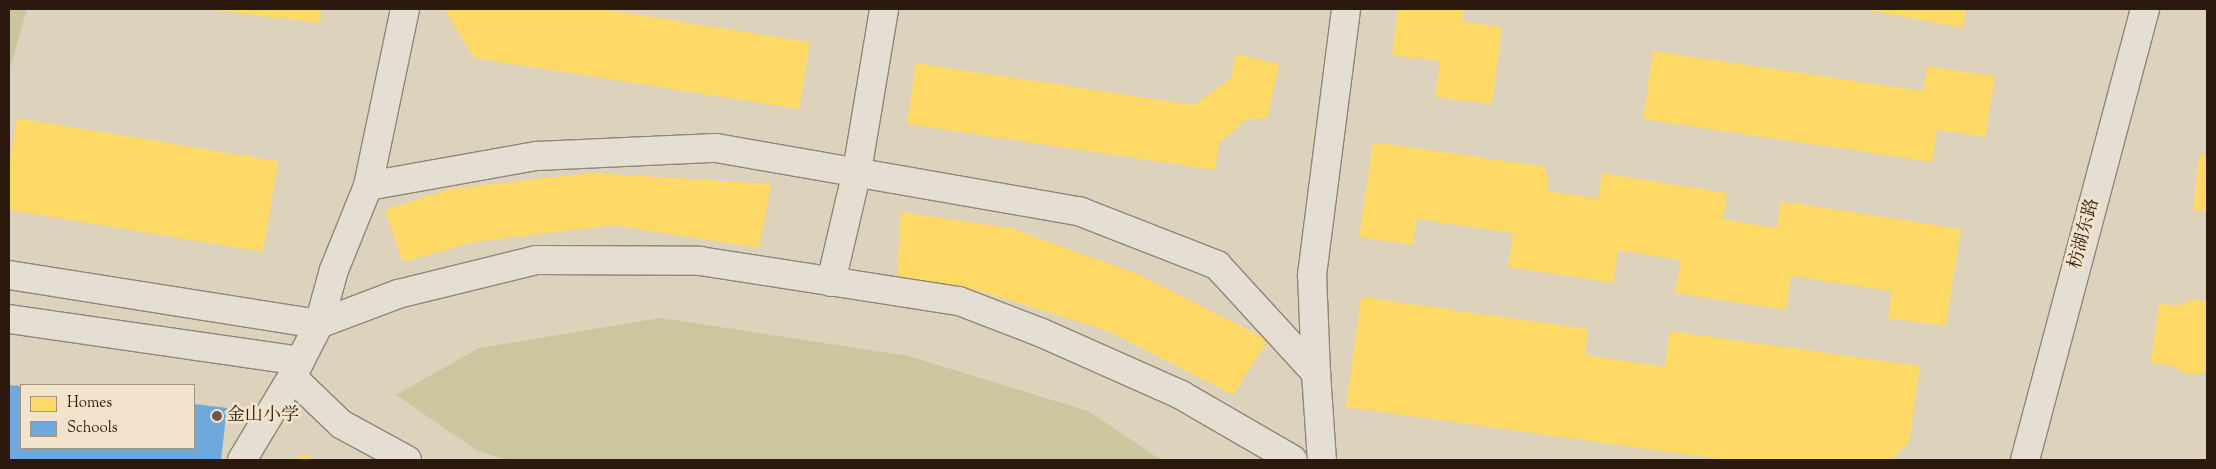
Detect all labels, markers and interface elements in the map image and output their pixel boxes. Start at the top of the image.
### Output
street label: 枋湖东路 [2065,196,2105,272]
legend [20,384,195,449]
text: Homes [67,393,112,414]
place label: 金山小学 [227,405,299,427]
marker: 金山小学 [211,410,223,422]
text: Schools [67,418,118,439]

